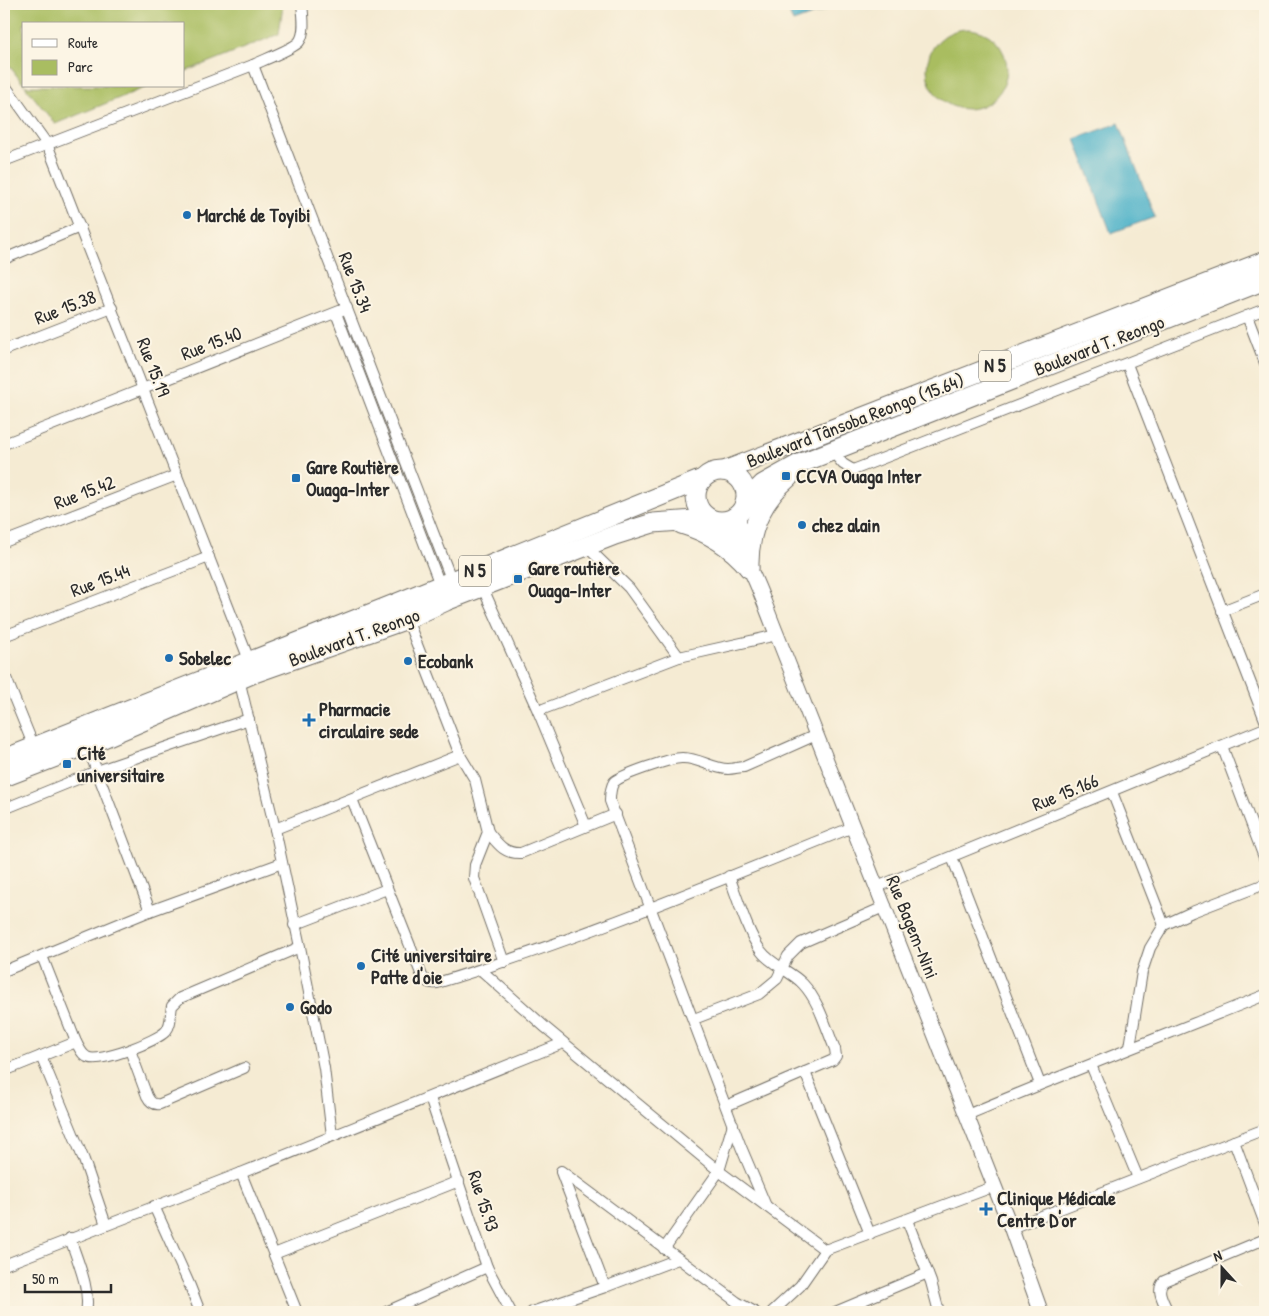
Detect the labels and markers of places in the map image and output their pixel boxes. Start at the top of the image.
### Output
place label: Marché de Toyibi [197,202,311,229]
marker: Marché de Toyibi [181,209,193,221]
place label: Gare Routière Ouaga-Inter [306,454,399,503]
place label: CCVA Ouaga Inter [796,463,922,490]
marker: CCVA Ouaga Inter [780,470,792,482]
marker: Gare Routière Ouaga-Inter [290,472,302,484]
place label: chez alain [812,512,881,538]
marker: chez alain [796,519,808,531]
place label: Gare routière Ouaga-Inter [528,555,620,604]
marker: Gare routière Ouaga-Inter [512,573,524,585]
place label: Sobelec [179,645,231,671]
place label: Ecobank [418,648,473,674]
marker: Sobelec [163,652,175,664]
marker: Ecobank [402,655,414,667]
place label: Pharmacie circulaire sede [319,696,419,744]
marker: Pharmacie circulaire sede [303,714,315,726]
place label: Cité universitaire [77,740,165,788]
marker: Cité universitaire [61,758,73,770]
place label: Cité universitaire Patte d'oie [371,942,492,990]
marker: Cité universitaire Patte d'oie [355,960,367,972]
place label: Godo [300,994,332,1020]
marker: Godo [284,1001,296,1013]
place label: Clinique Médicale Centre D'or [997,1185,1116,1233]
marker: Clinique Médicale Centre D'or [979,1202,993,1216]

